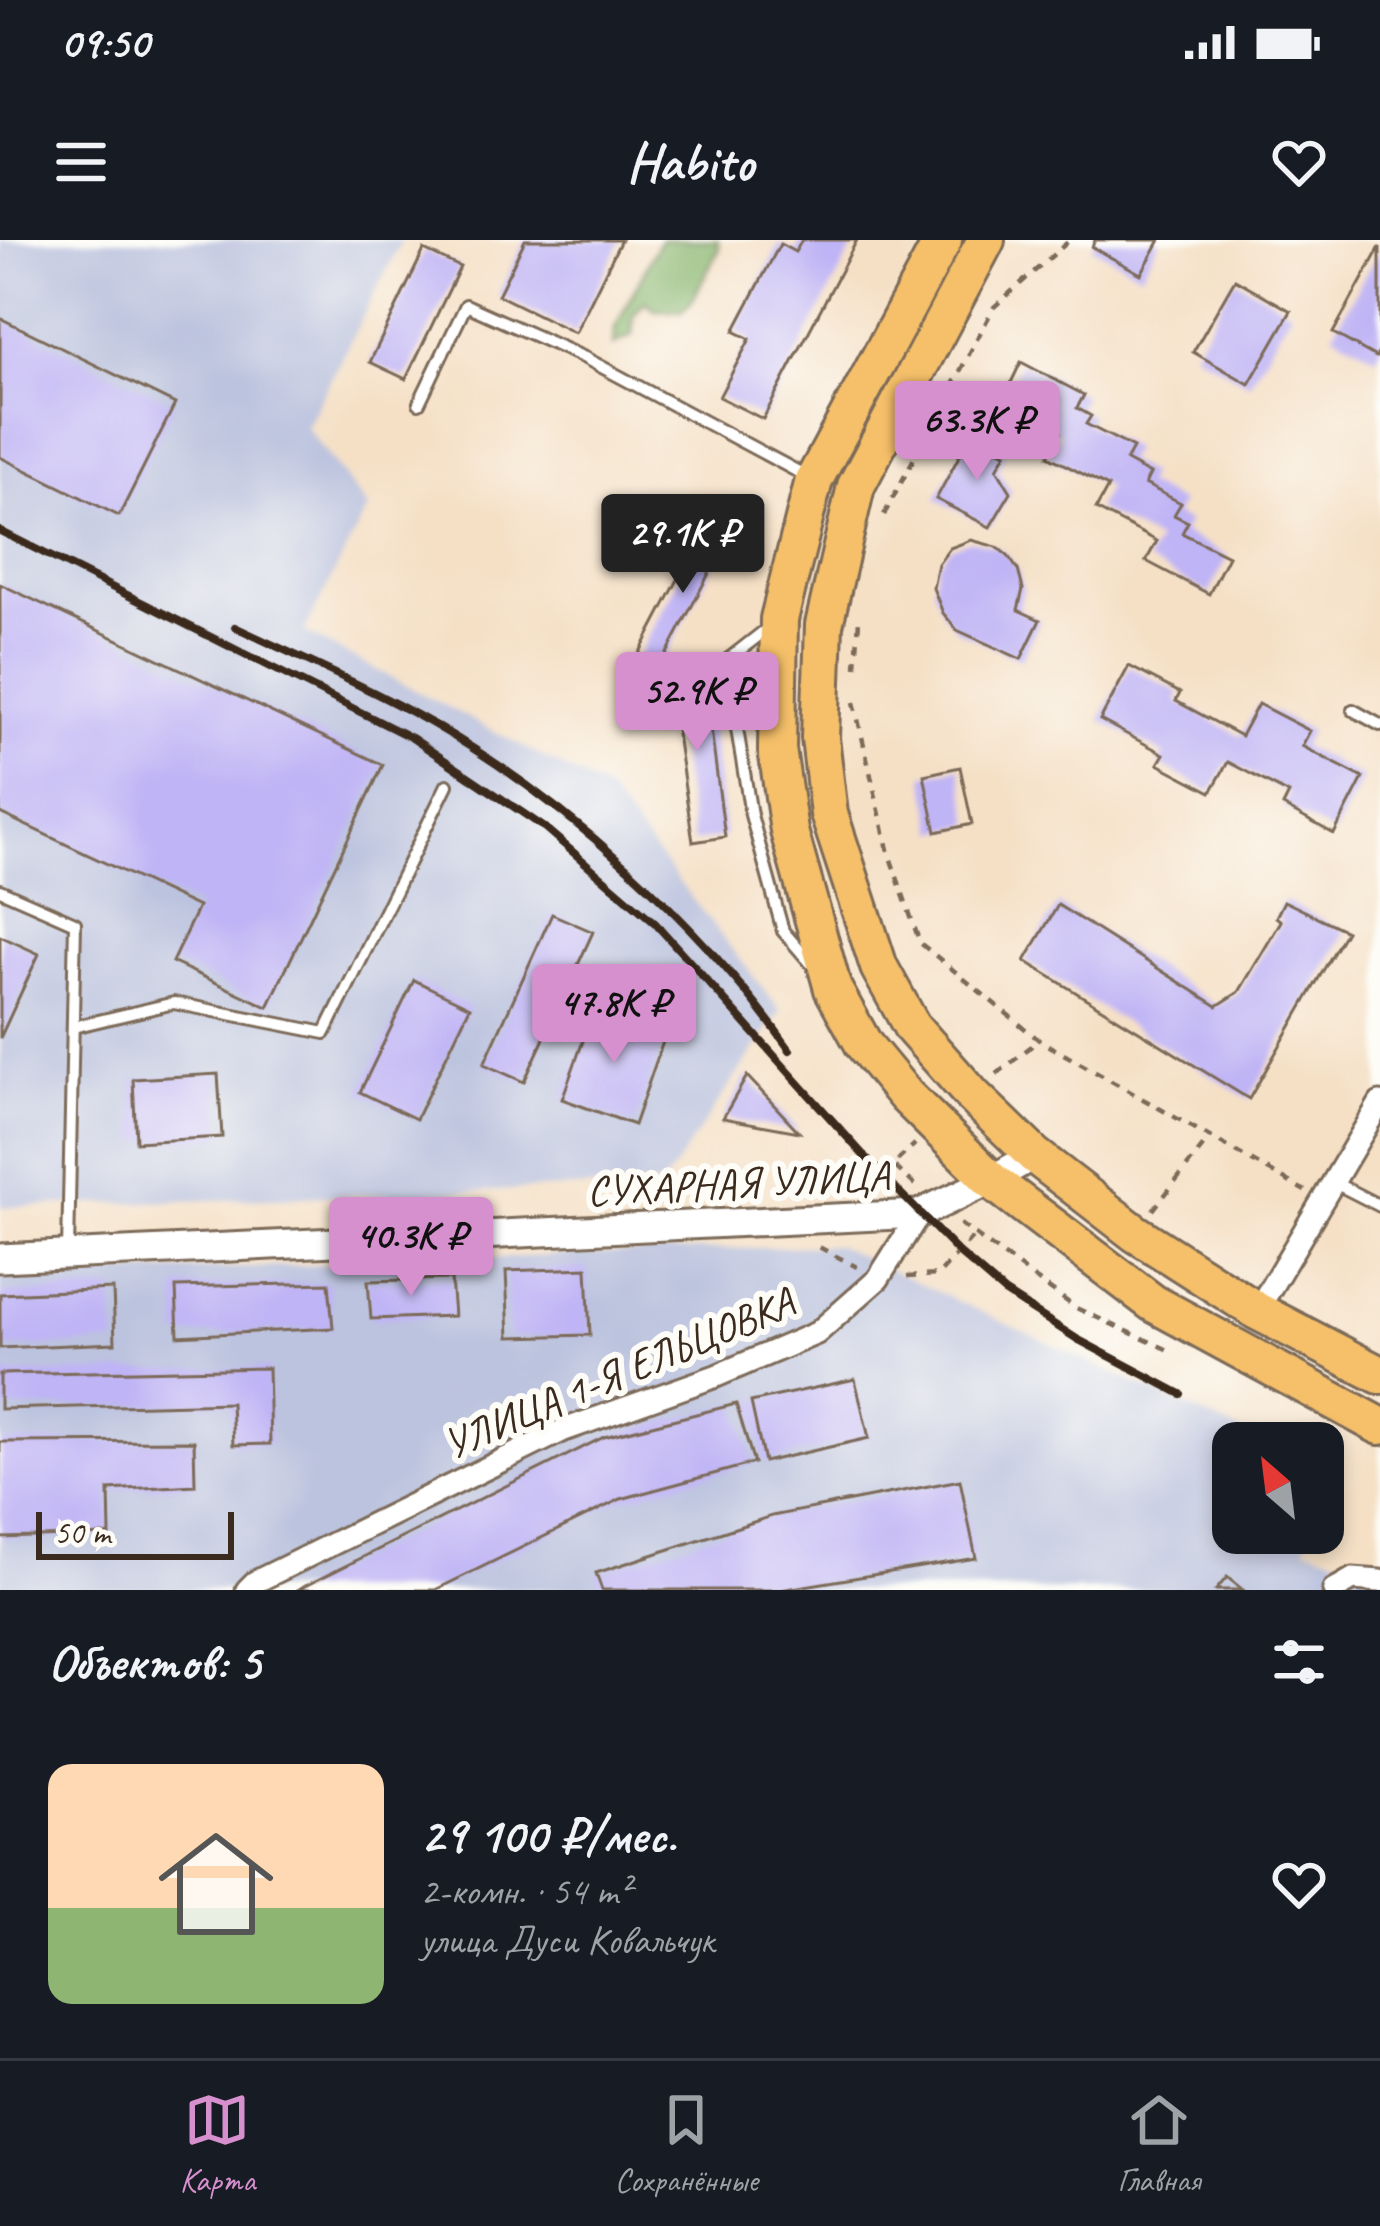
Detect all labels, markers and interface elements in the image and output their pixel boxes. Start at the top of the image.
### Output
text: 09:50 [60,14,149,71]
text: Habito [626,128,754,196]
icon: menu [48,129,114,195]
icon: heart [1266,129,1332,195]
pin: 63.3K ₽ [866,381,1088,483]
text: 63.3K ₽ [922,395,1032,444]
pin: 29.1K ₽ [572,494,794,596]
text: 29.1K ₽ [628,508,738,557]
pin: 52.9K ₽ [586,652,808,754]
text: 52.9K ₽ [643,666,751,715]
pin: 47.8K ₽ [503,964,725,1066]
text: 47.8K ₽ [559,978,669,1027]
street label: СУХАРНАЯ УЛИЦА [586,1149,892,1218]
pin: 40.3K ₽ [300,1197,522,1299]
text: 40.3K ₽ [356,1211,466,1260]
street label: УЛИЦА 1-Я ЕЛЬЦОВКА [435,1275,803,1471]
north arrow [1212,1422,1344,1554]
map controls [1212,1422,1344,1554]
scale bar [36,1506,234,1559]
text: 50 m [54,1512,110,1554]
icon: filters [1266,1629,1332,1695]
text: Объектов: 5 [48,1630,260,1694]
text: 29 100 ₽/мес. [420,1803,676,1867]
icon: home [144,1812,288,1956]
icon: heart [1266,1851,1332,1917]
text: 2-комн. · 54 m² [420,1867,630,1916]
text: улица Дуси Ковальчук [420,1916,714,1965]
tab: Карта [180,2087,255,2201]
tab: Сохранённые [615,2087,758,2201]
tab: Главная [1118,2087,1200,2201]

